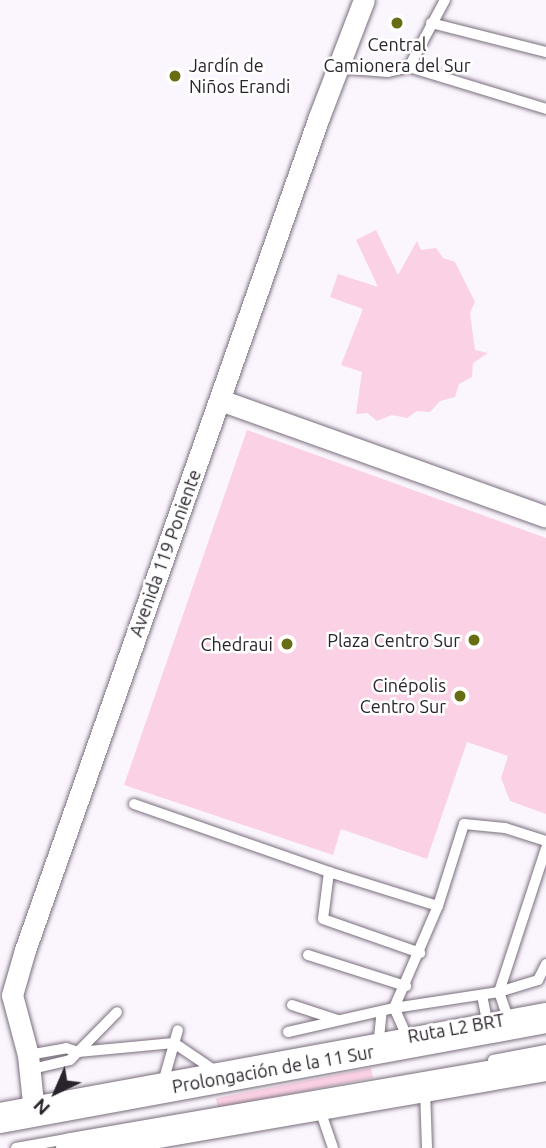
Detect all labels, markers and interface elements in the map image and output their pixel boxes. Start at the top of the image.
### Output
marker: Central Camionera del Sur [389,15,405,31]
place label: Central Camionera del Sur [324,34,470,76]
place label: Jardín de Niños Erandi [189,55,290,98]
marker: Jardín de Niños Erandi [167,68,183,84]
street label: Avenida 119 Poniente [125,467,205,639]
place label: Plaza Centro Sur [327,629,460,651]
marker: Plaza Centro Sur [466,632,482,648]
place label: Chedraui [201,633,273,655]
marker: Chedraui [279,636,295,652]
place label: Cinépolis Centro Sur [360,675,446,718]
marker: Cinépolis Centro Sur [452,688,468,704]
street label: Ruta L2 BRT [406,1009,506,1047]
street label: Prolongación de la 11 Sur [170,1041,376,1097]
north arrow [21,1057,91,1127]
text: N [29,1094,54,1120]

